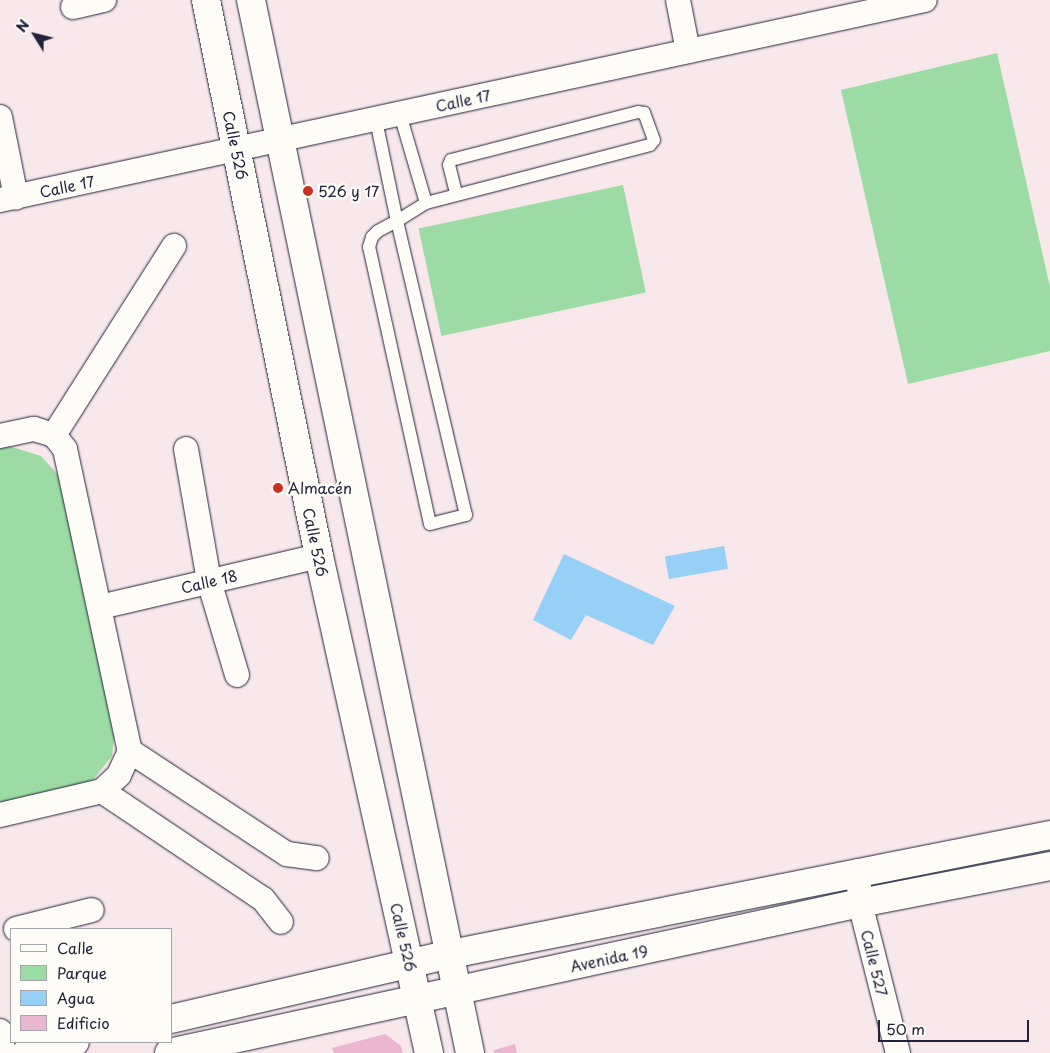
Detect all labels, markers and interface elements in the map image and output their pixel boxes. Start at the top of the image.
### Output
north arrow [10,10,60,60]
text: N [11,15,34,37]
street label: Calle 17 [434,85,492,115]
street label: Calle 526 [220,108,252,182]
street label: Calle 17 [38,171,96,201]
place label: 526 y 17 [318,182,381,200]
marker: 526 y 17 [302,185,314,197]
place label: Almacén [288,479,352,497]
marker: Almacén [272,482,284,494]
street label: Calle 526 [300,505,332,579]
street label: Calle 18 [179,566,239,596]
street label: Calle 526 [387,900,421,974]
street label: Calle 527 [858,927,892,999]
legend [10,928,172,1043]
text: Calle [57,936,94,959]
street label: Avenida 19 [569,941,649,975]
text: Parque [57,961,107,984]
text: Agua [57,986,95,1009]
scale bar [880,1010,1031,1042]
text: Edificio [57,1011,110,1034]
text: 50 m [886,1017,925,1040]

